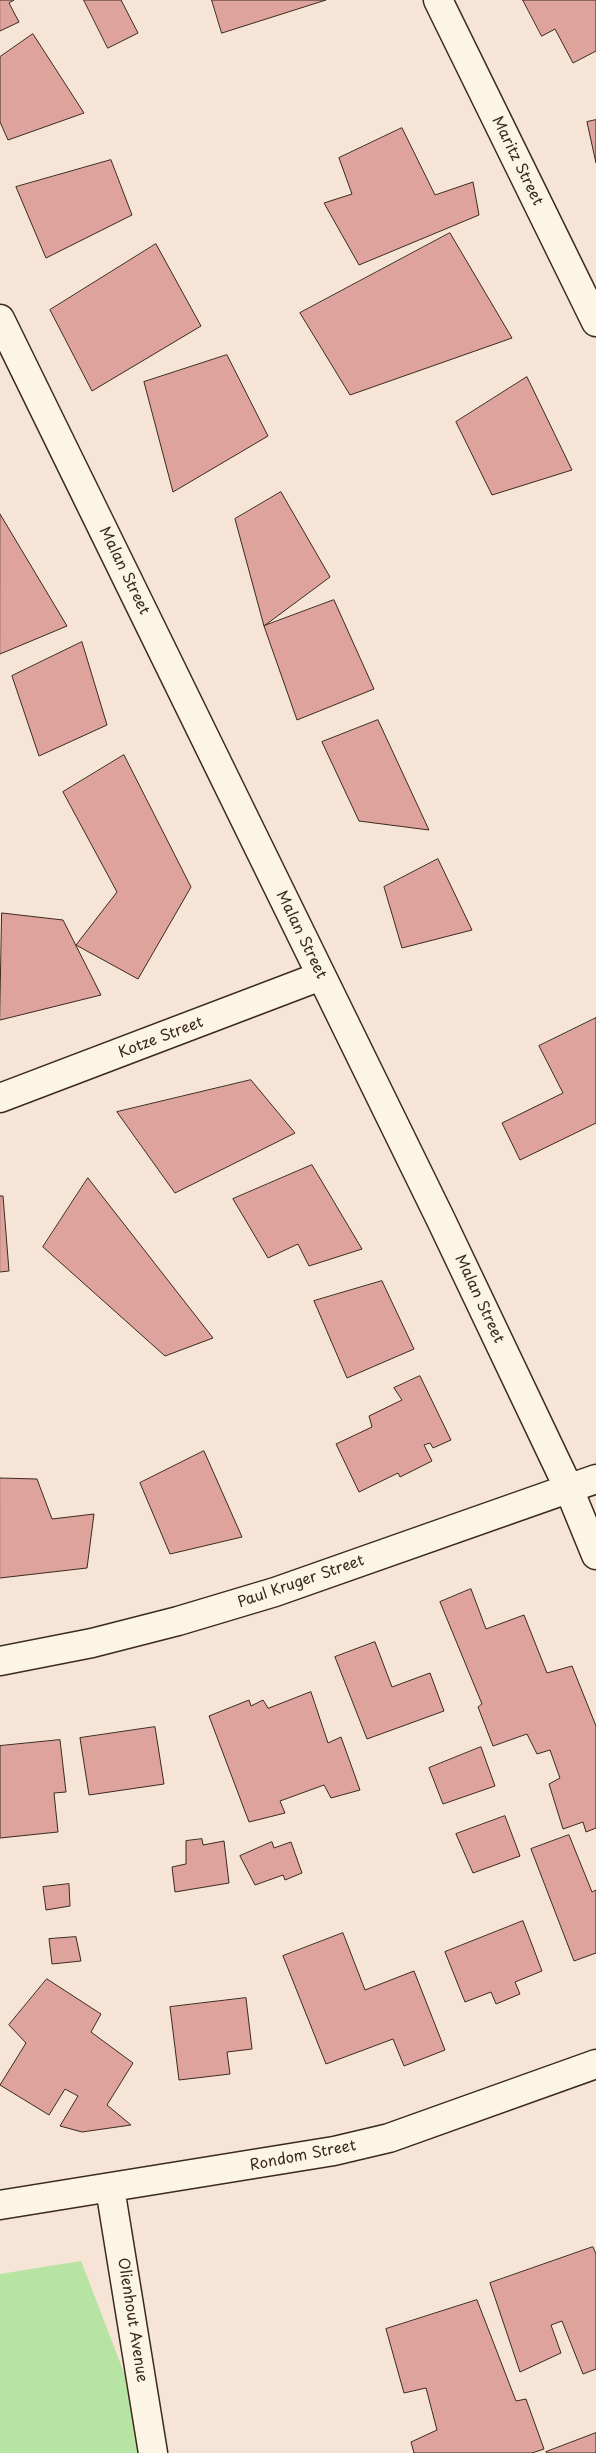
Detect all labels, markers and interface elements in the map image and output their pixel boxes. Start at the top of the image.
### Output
street label: Maritz Street [488,113,546,209]
street label: Malan Street [95,524,153,618]
street label: Malan Street [272,888,330,982]
street label: Kotze Street [116,1014,206,1062]
street label: Malan Street [451,1252,507,1346]
street label: Paul Kruger Street [235,1552,367,1612]
street label: Rondom Street [248,2137,358,2175]
street label: Olienhout Avenue [113,2256,151,2384]

